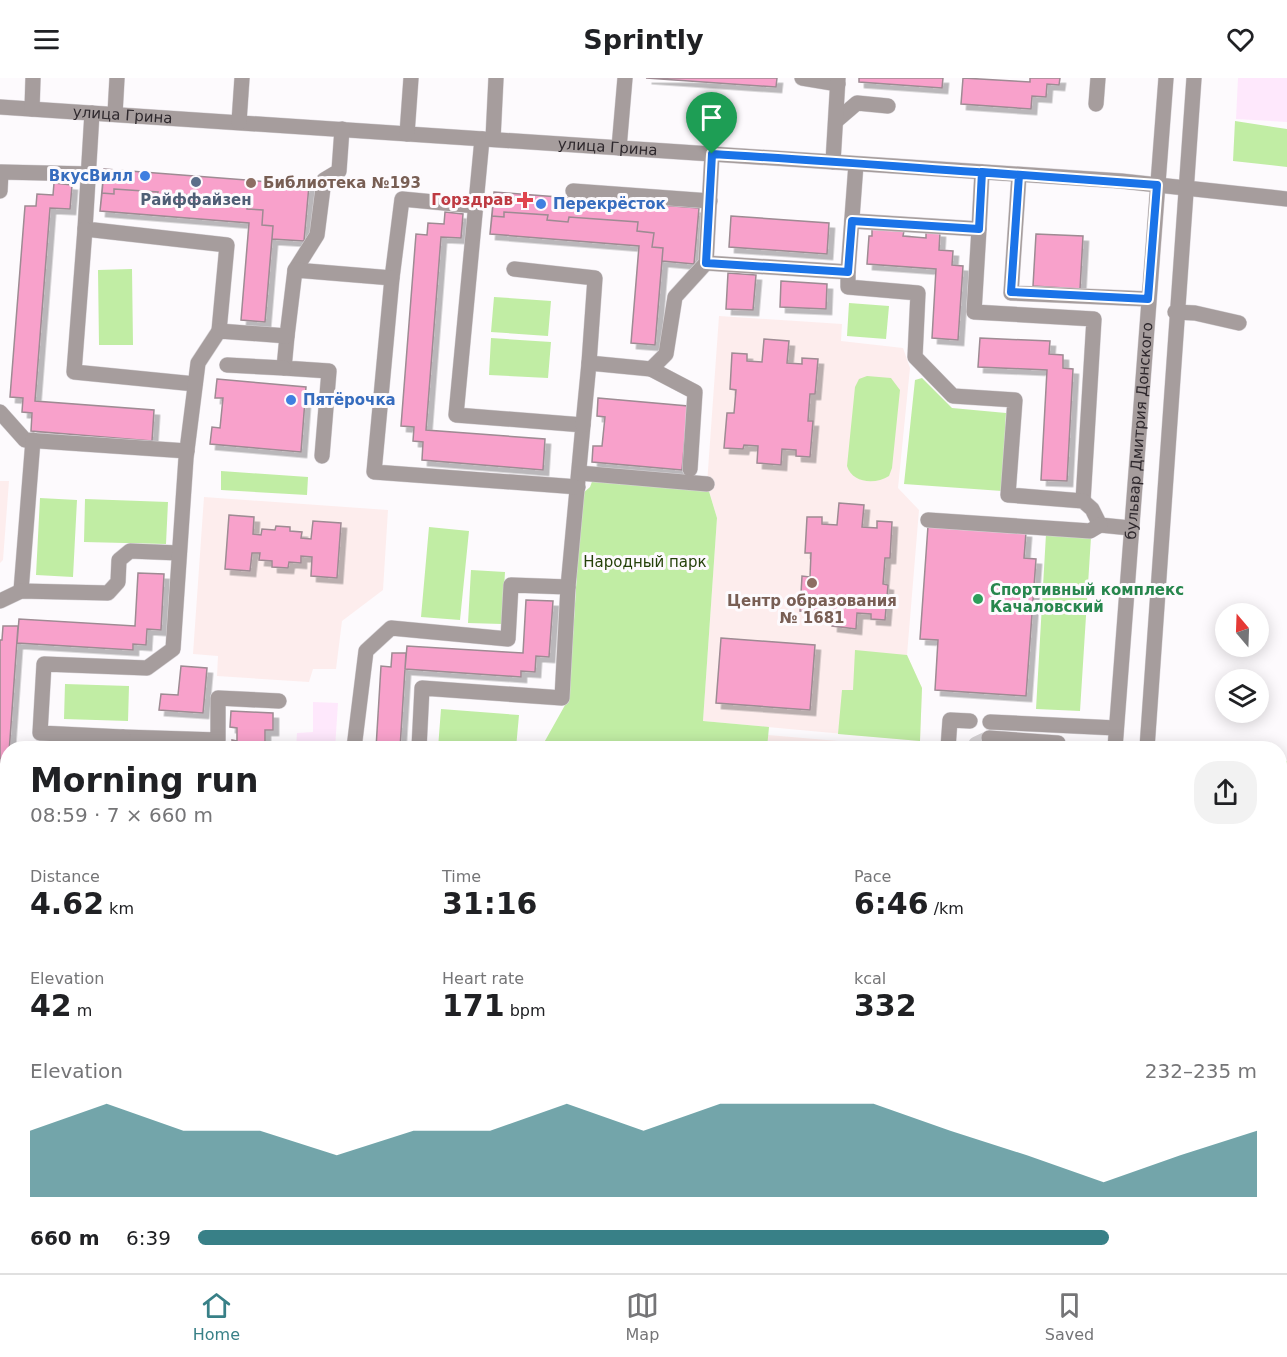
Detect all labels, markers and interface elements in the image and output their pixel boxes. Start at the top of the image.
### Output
icon: menu [30,23,63,56]
icon: heart [1224,23,1257,56]
text: Sprintly [583,24,704,55]
pin [686,92,737,154]
icon: arrive [695,101,728,134]
street label: улица Грина [72,103,173,127]
street label: улица Грина [557,135,658,159]
place label: ВкусВилл [49,167,133,185]
marker: ВкусВилл [138,169,152,183]
place label: Библиотека №193 [263,174,421,192]
marker: Райффайзен [189,175,203,189]
marker: Библиотека №193 [244,176,258,190]
place label: Райффайзен [140,191,252,209]
place label: Горздрав [431,191,513,209]
marker: Горздрав [518,193,532,207]
place label: Перекрёсток [553,195,666,213]
marker: Перекрёсток [534,197,548,211]
street label: бульвар Дмитрия Донского [1122,322,1156,540]
place label: Пятёрочка [303,391,396,409]
marker: Пятёрочка [284,393,298,407]
park label: Народный парк [583,553,707,571]
marker: Центр образования № 1681 [805,576,819,590]
place label: Спортивный комплекс Качаловский [990,581,1184,616]
place label: Центр образования № 1681 [727,592,897,627]
marker: Спортивный комплекс Качаловский [971,592,985,606]
north arrow [1215,603,1269,657]
map controls [1215,603,1269,723]
button: layers [1215,669,1269,723]
text: Morning run [30,761,258,800]
button: share [1194,761,1257,824]
text: 08:59 · 7 × 660 m [30,803,213,827]
text: Distance [30,867,100,886]
text: Time [442,867,481,886]
text: Pace [854,867,891,886]
text: 4.62 [30,886,104,921]
text: 31:16 [442,886,538,921]
text: 6:46 [854,886,929,921]
text: km [104,899,134,918]
text: /km [929,899,964,918]
text: Elevation [30,969,104,988]
text: Heart rate [442,969,524,988]
text: kcal [854,969,886,988]
text: 42 [30,988,72,1023]
text: 171 [442,988,505,1023]
text: 332 [854,988,917,1023]
text: m [72,1001,92,1020]
text: bpm [505,1001,546,1020]
text: Elevation [30,1059,123,1083]
text: 232–235 m [1145,1059,1257,1083]
text: 660 m [30,1226,100,1250]
text: 6:39 [126,1226,171,1250]
tab: Home [193,1289,240,1344]
tab: Map [626,1289,659,1344]
tab: Saved [1045,1289,1094,1344]

